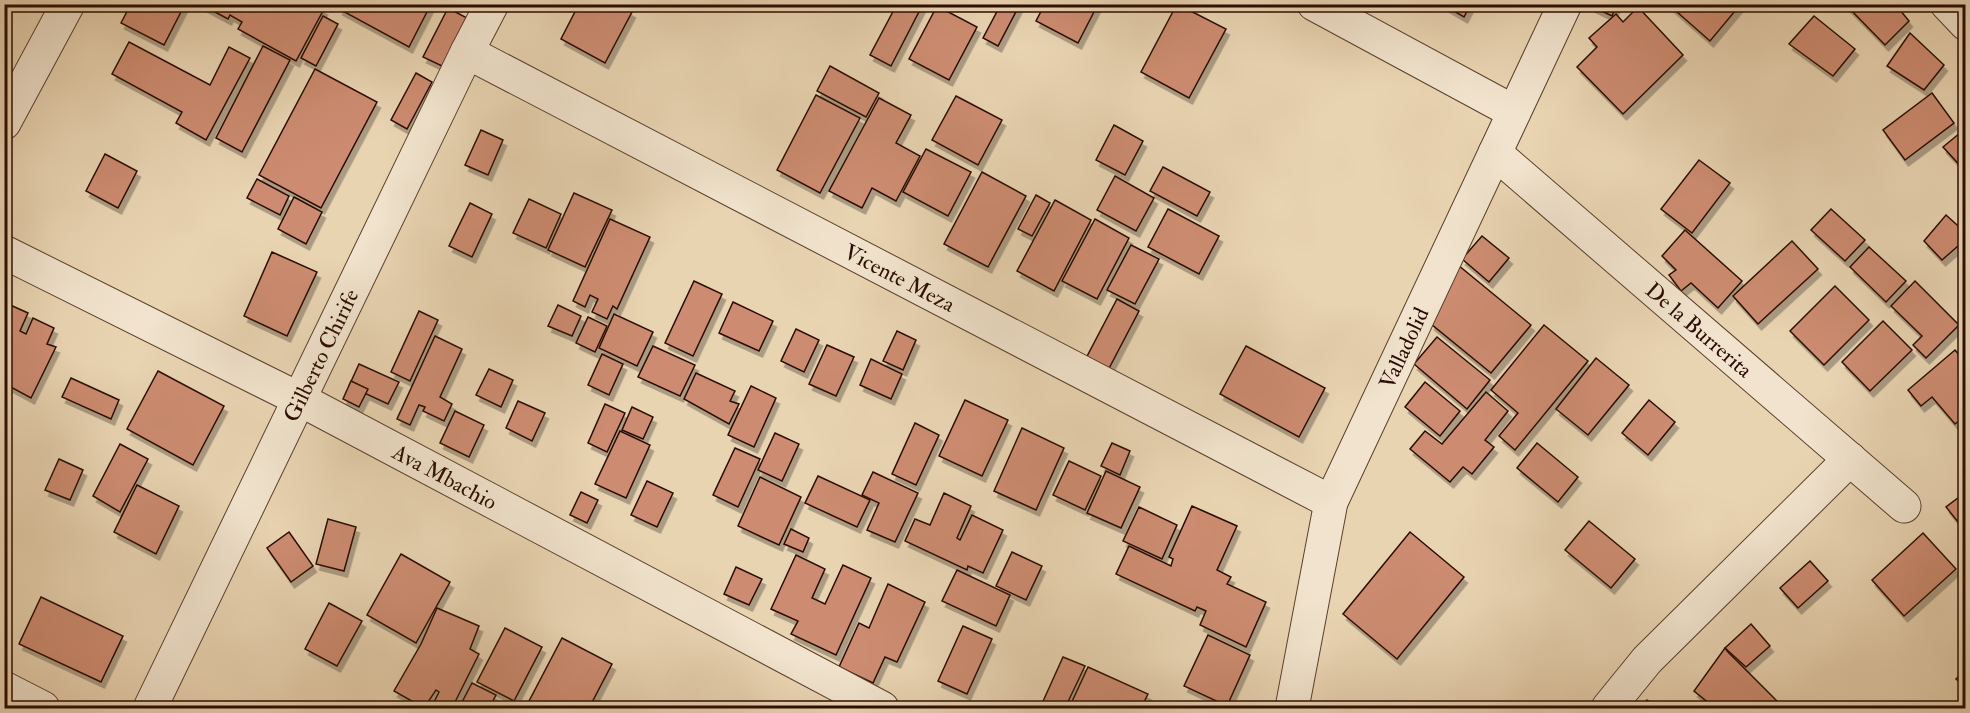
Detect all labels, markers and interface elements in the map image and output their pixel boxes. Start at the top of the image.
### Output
street label: Vicente Meza [839,238,960,319]
street label: De la Burrerita [1639,276,1759,385]
street label: Gilberto Chirife [277,284,365,427]
street label: Valladolid [1373,303,1436,393]
street label: Ava Mbachio [387,438,502,516]

